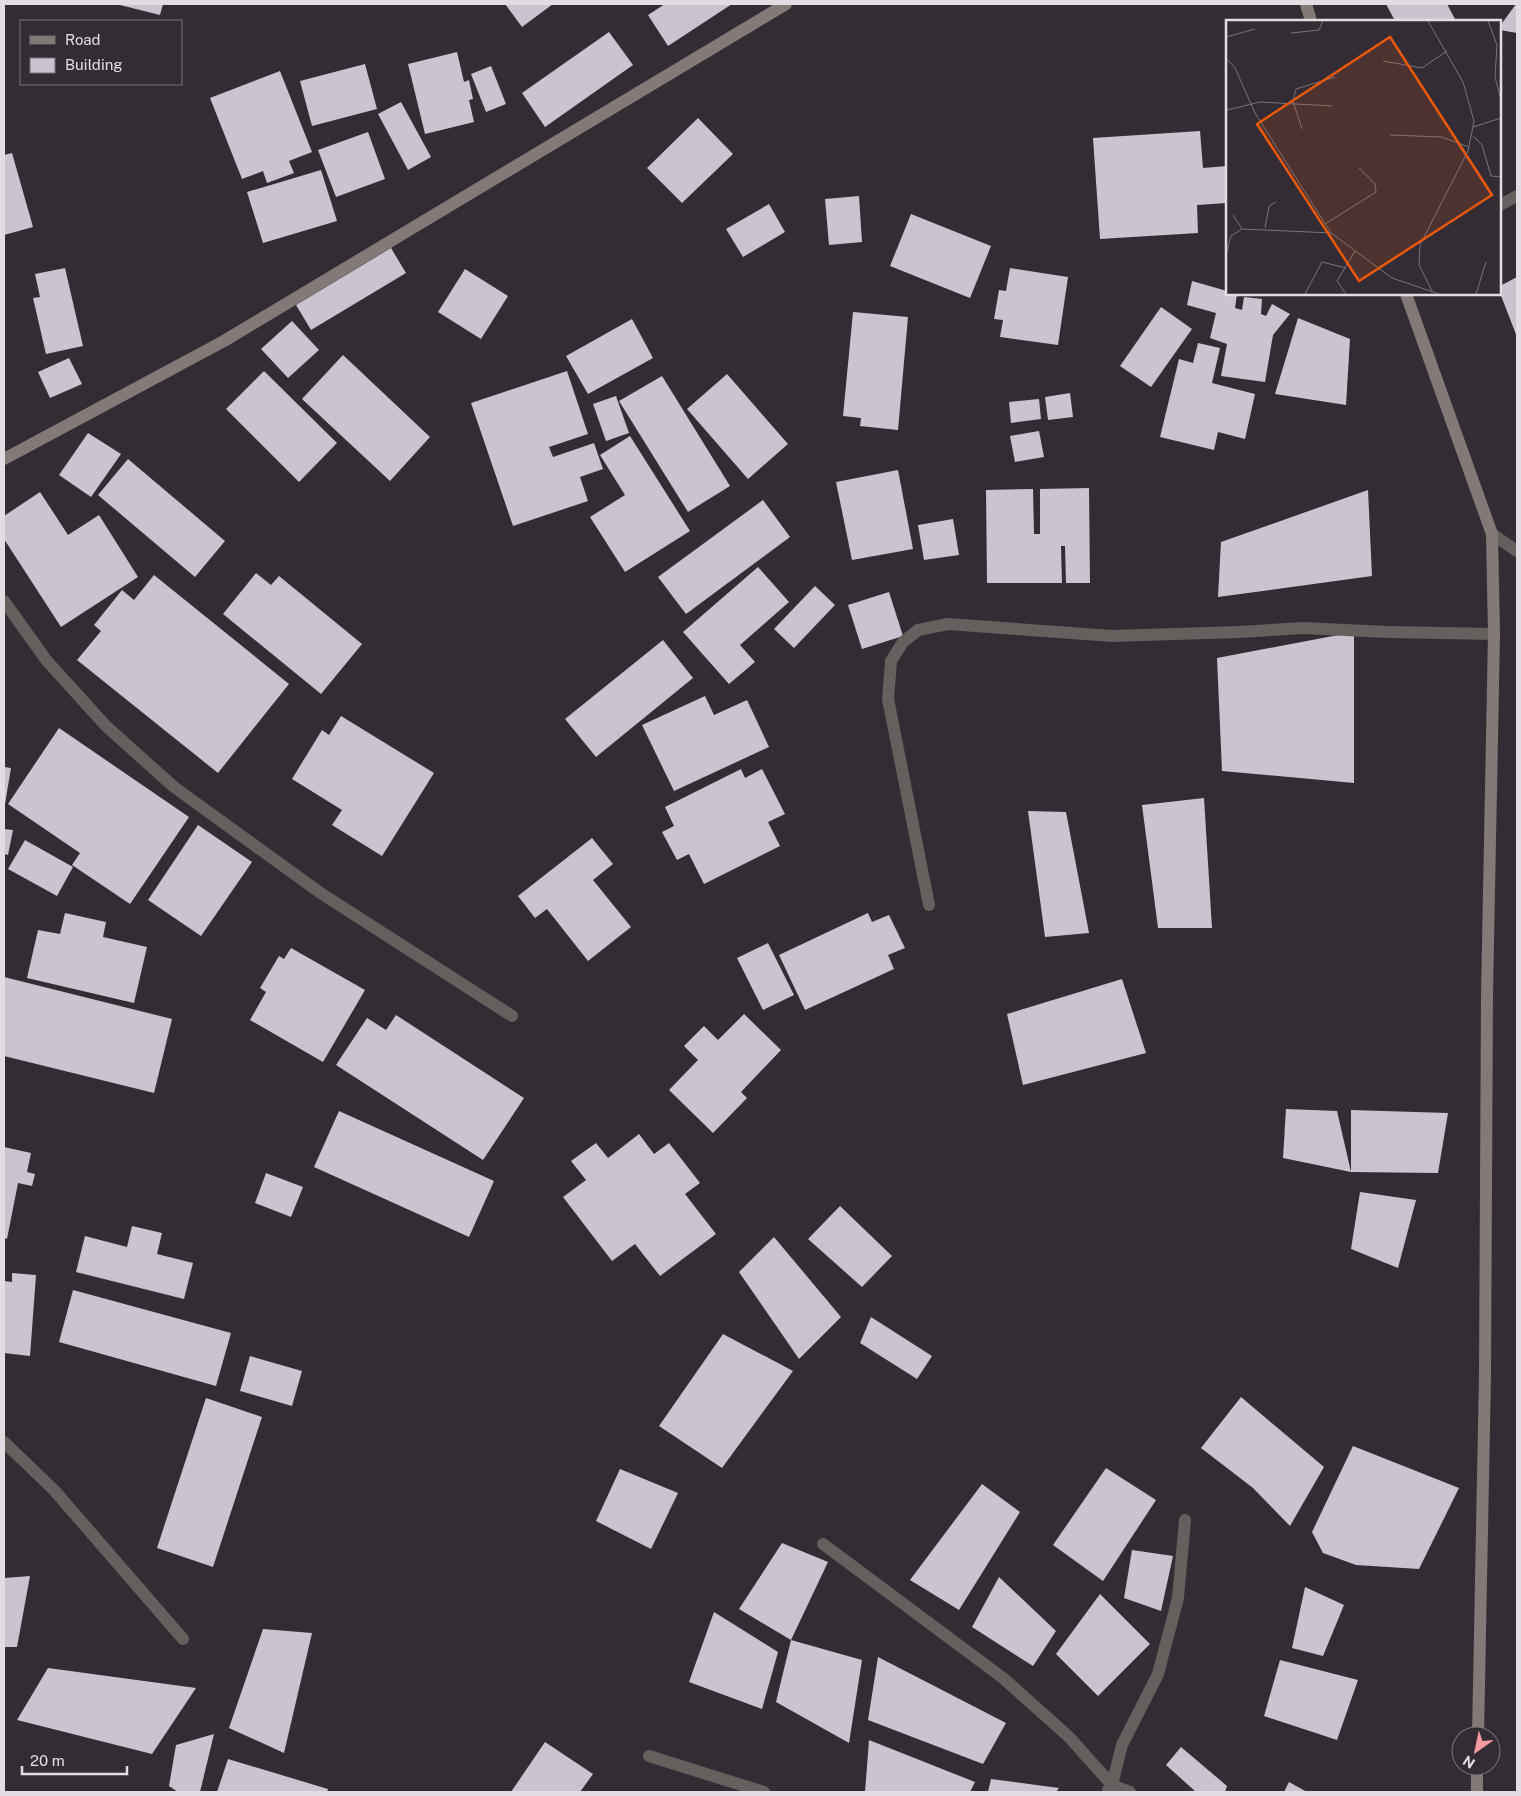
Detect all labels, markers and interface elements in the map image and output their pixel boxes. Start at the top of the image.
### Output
legend [20,20,182,85]
inset map [1226,20,1501,295]
text: Road [65,31,101,48]
text: Building [65,56,123,73]
north arrow [1451,1726,1501,1776]
scale bar [22,1744,128,1776]
text: 20 m [30,1752,65,1769]
text: N [1460,1752,1478,1772]

